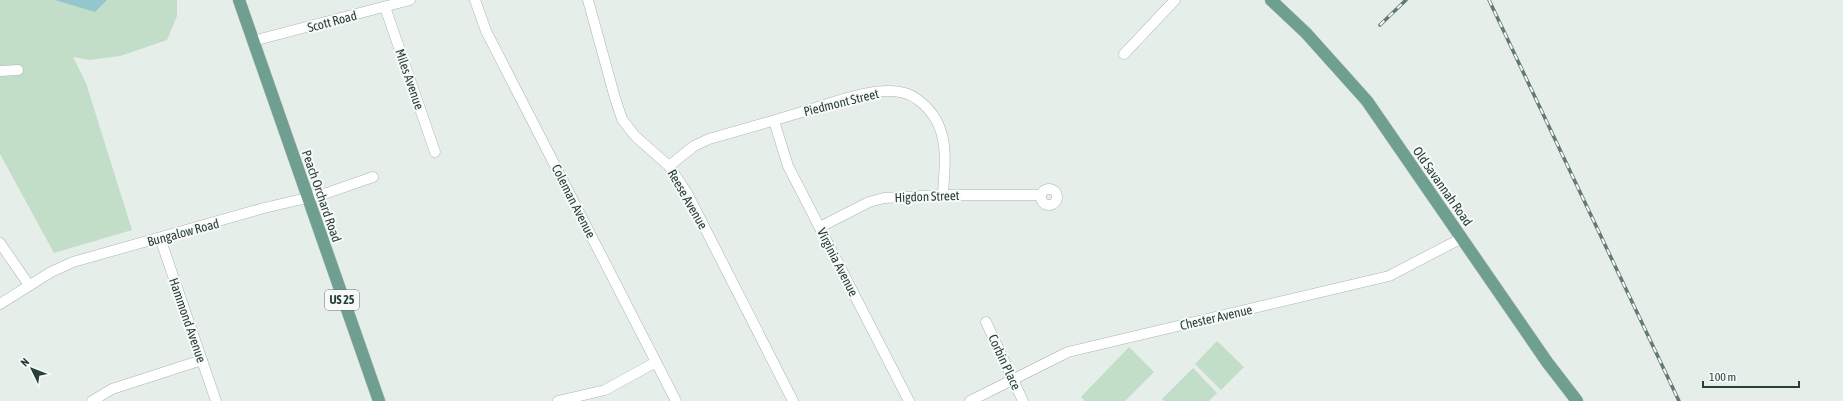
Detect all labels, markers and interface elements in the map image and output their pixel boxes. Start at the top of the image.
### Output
street label: Scott Road [306,8,358,35]
street label: Miles Avenue [392,47,427,112]
street label: Piedmont Street [802,86,881,119]
street label: Old Savannah Road [1410,144,1475,229]
street label: Peach Orchard Road [299,148,344,244]
street label: Coleman Avenue [549,162,599,241]
street label: Reese Avenue [664,167,711,232]
street label: Higdon Street [894,188,960,205]
street label: Bungalow Road [146,216,221,249]
street label: Virginia Avenue [814,226,861,299]
street label: Hammond Avenue [166,276,209,365]
road number: US 25 [325,290,359,310]
street label: Chester Avenue [1178,302,1254,333]
street label: Corbin Place [985,332,1024,392]
north arrow [12,349,52,389]
text: N [18,356,31,369]
scale bar [1703,363,1799,389]
text: 100 m [1709,370,1736,384]

